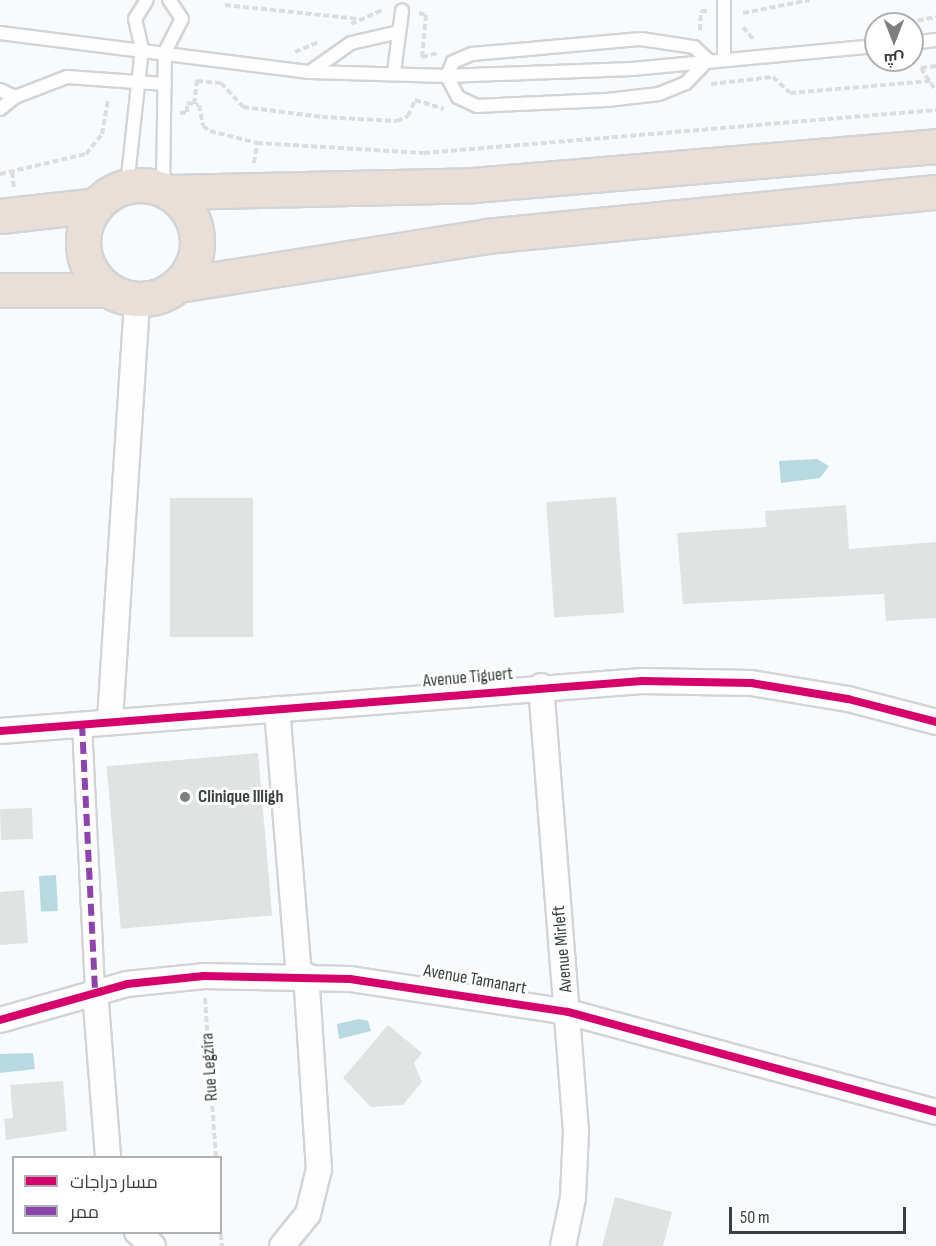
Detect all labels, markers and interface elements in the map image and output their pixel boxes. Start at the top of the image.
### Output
north arrow [864,12,924,72]
text: ش [884,49,904,68]
street label: Avenue Tiguert [422,663,514,693]
place label: Clinique Illigh [198,786,283,808]
marker: Clinique Illigh [176,788,194,806]
street label: Avenue Mirleft [548,905,578,993]
street label: Avenue Tamanart [422,960,528,1000]
street label: Rue Legzira [197,1032,223,1102]
legend [12,1156,222,1234]
text: مسار دراجات [70,1172,158,1193]
scale bar [732,1195,909,1233]
text: ممر [70,1202,99,1223]
text: 50 m [740,1207,770,1228]

